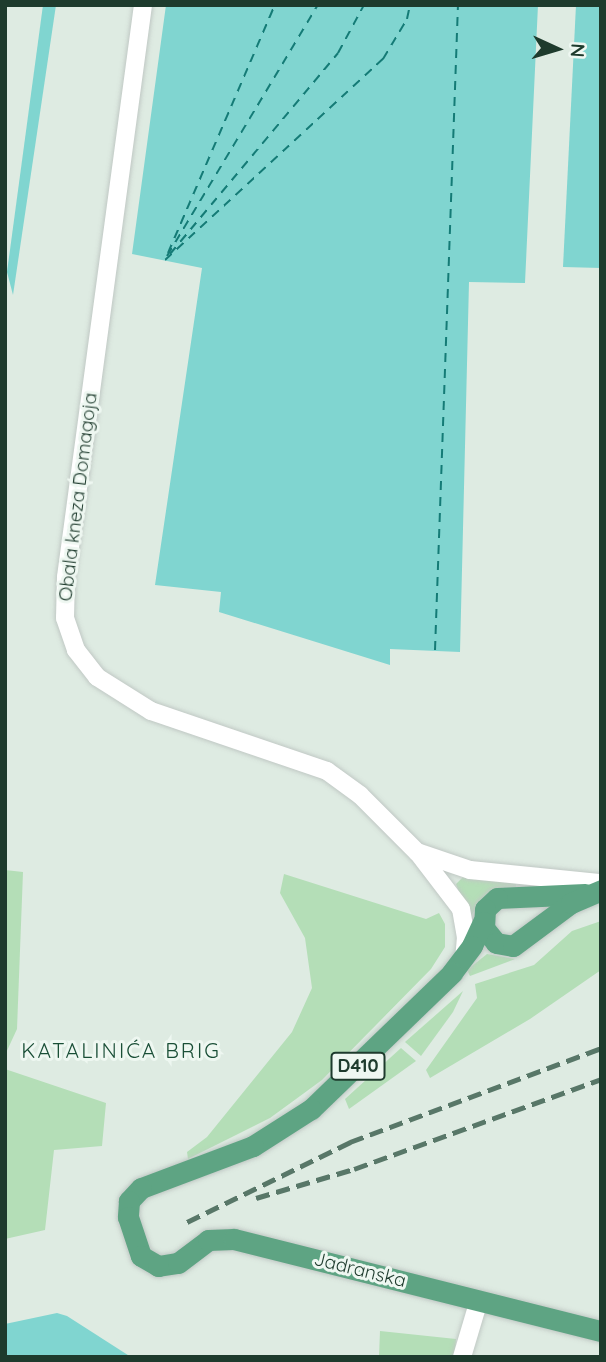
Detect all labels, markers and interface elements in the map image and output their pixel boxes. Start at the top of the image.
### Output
north arrow [522,14,592,84]
text: N [565,43,590,58]
street label: Obala kneza Domagoja [54,391,102,603]
district label: KATALINIĆA BRIG [23,1037,219,1063]
road number: D410 [330,1051,386,1080]
street label: Jadranska [312,1248,408,1292]

